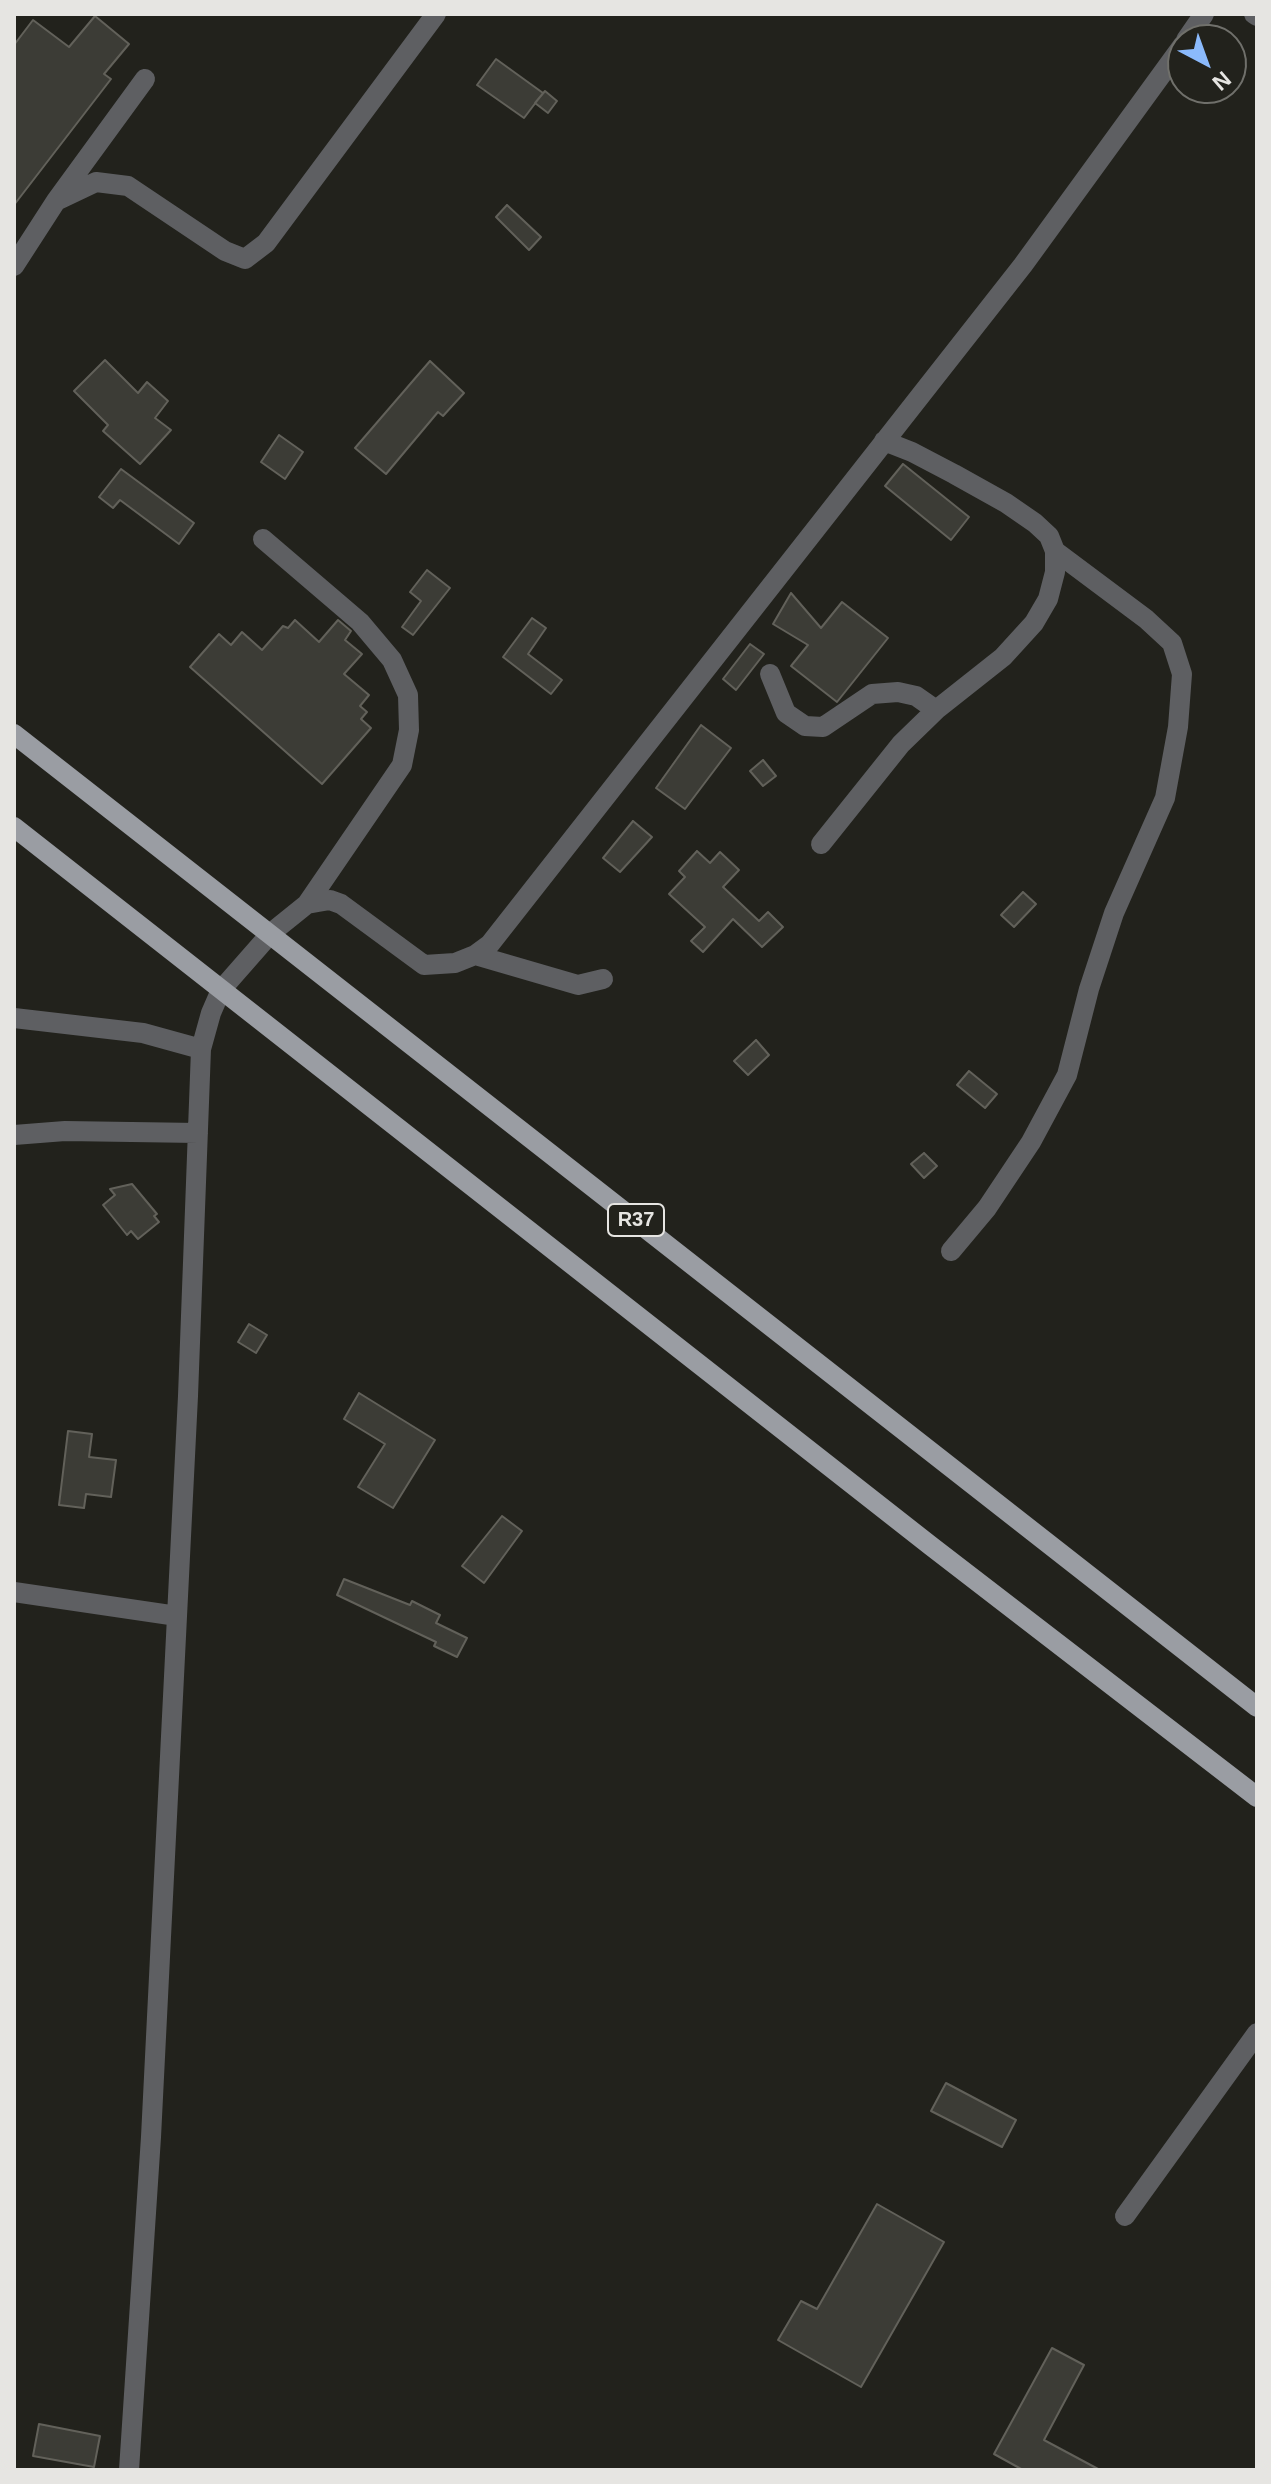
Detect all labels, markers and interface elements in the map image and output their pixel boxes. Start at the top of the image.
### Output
north arrow [1167,24,1247,104]
text: N [1208,66,1236,96]
road number: R37 [608,1204,664,1236]

